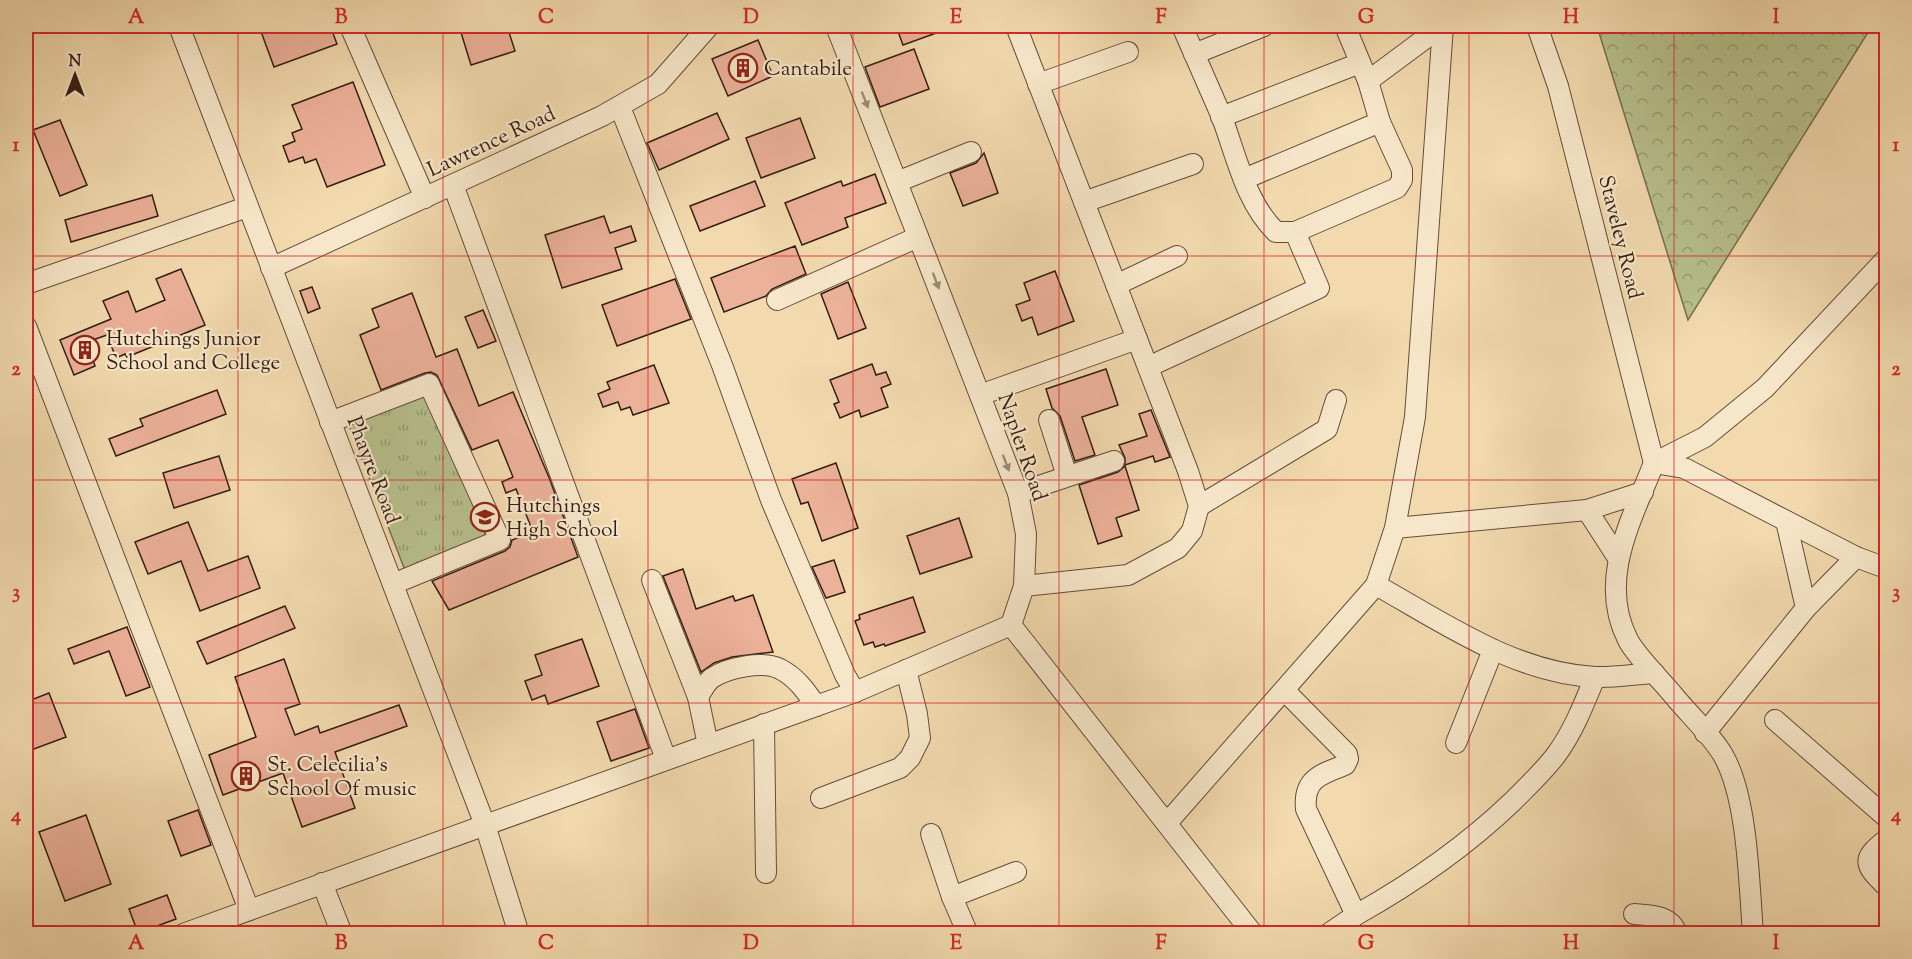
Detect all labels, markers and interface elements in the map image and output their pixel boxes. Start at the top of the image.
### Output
text: A [128,4,145,33]
text: B [335,4,348,33]
text: C [538,4,554,33]
text: D [743,4,759,33]
text: E [950,4,963,33]
text: F [1155,4,1167,33]
text: G [1358,4,1375,33]
text: H [1563,4,1579,33]
text: I [1773,4,1780,33]
north arrow [45,45,105,105]
text: N [69,51,82,74]
building icon: Cantabile [727,52,759,84]
place label: Cantabile [764,55,852,85]
one-way arrow [860,91,870,109]
street label: Lawrence Road [423,100,561,186]
text: 1 [13,132,20,161]
text: 1 [1893,132,1900,161]
street label: Staveley Road [1589,173,1649,303]
one-way arrow [931,272,941,290]
place label: Hutchings Junior School and College [106,325,280,379]
building icon: Hutchings Junior School and College [69,334,101,366]
text: 2 [11,356,21,385]
text: 2 [1891,356,1901,385]
street label: Napler Road [989,390,1054,506]
street label: Phayre Road [338,412,406,529]
one-way arrow [1002,454,1012,472]
place label: Hutchings High School [506,492,618,546]
school or university icon: Hutchings High School [469,501,501,533]
text: 3 [12,579,20,608]
text: 3 [1892,579,1900,608]
place label: St. Celecilia's School Of music [267,751,417,805]
building icon: St. Celecilia's School Of music [230,760,262,792]
text: 4 [10,802,21,831]
text: 4 [1890,802,1901,831]
text: A [128,930,145,959]
text: B [335,930,348,959]
text: C [538,930,554,959]
text: D [743,930,759,959]
text: E [950,930,963,959]
text: F [1155,930,1167,959]
text: G [1358,930,1375,959]
text: H [1563,930,1579,959]
text: I [1773,930,1780,959]

